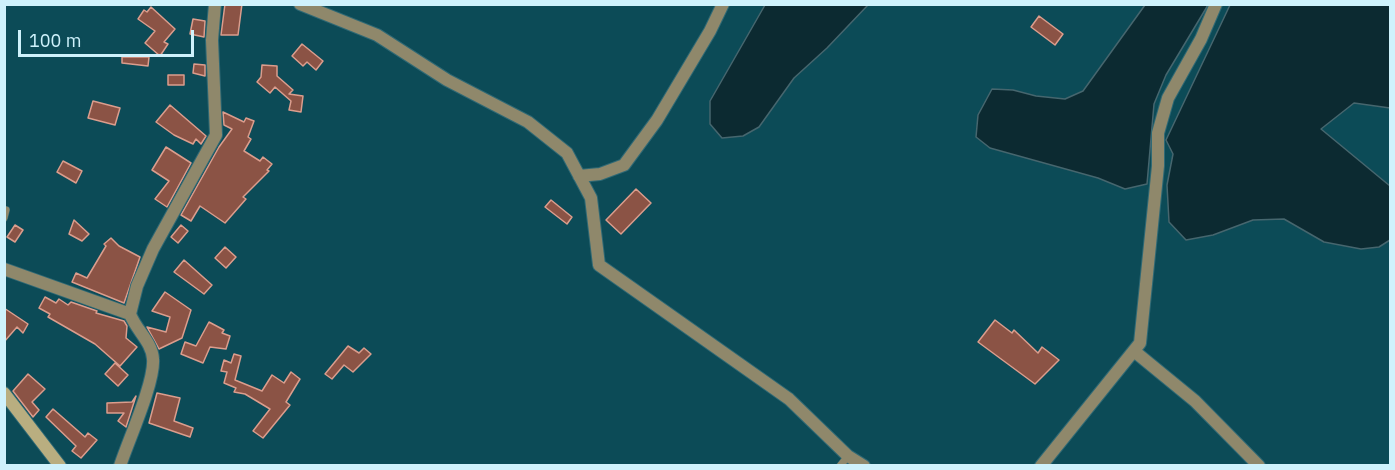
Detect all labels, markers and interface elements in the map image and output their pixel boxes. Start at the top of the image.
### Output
scale bar [21,18,196,56]
text: 100 m [29,29,81,52]

